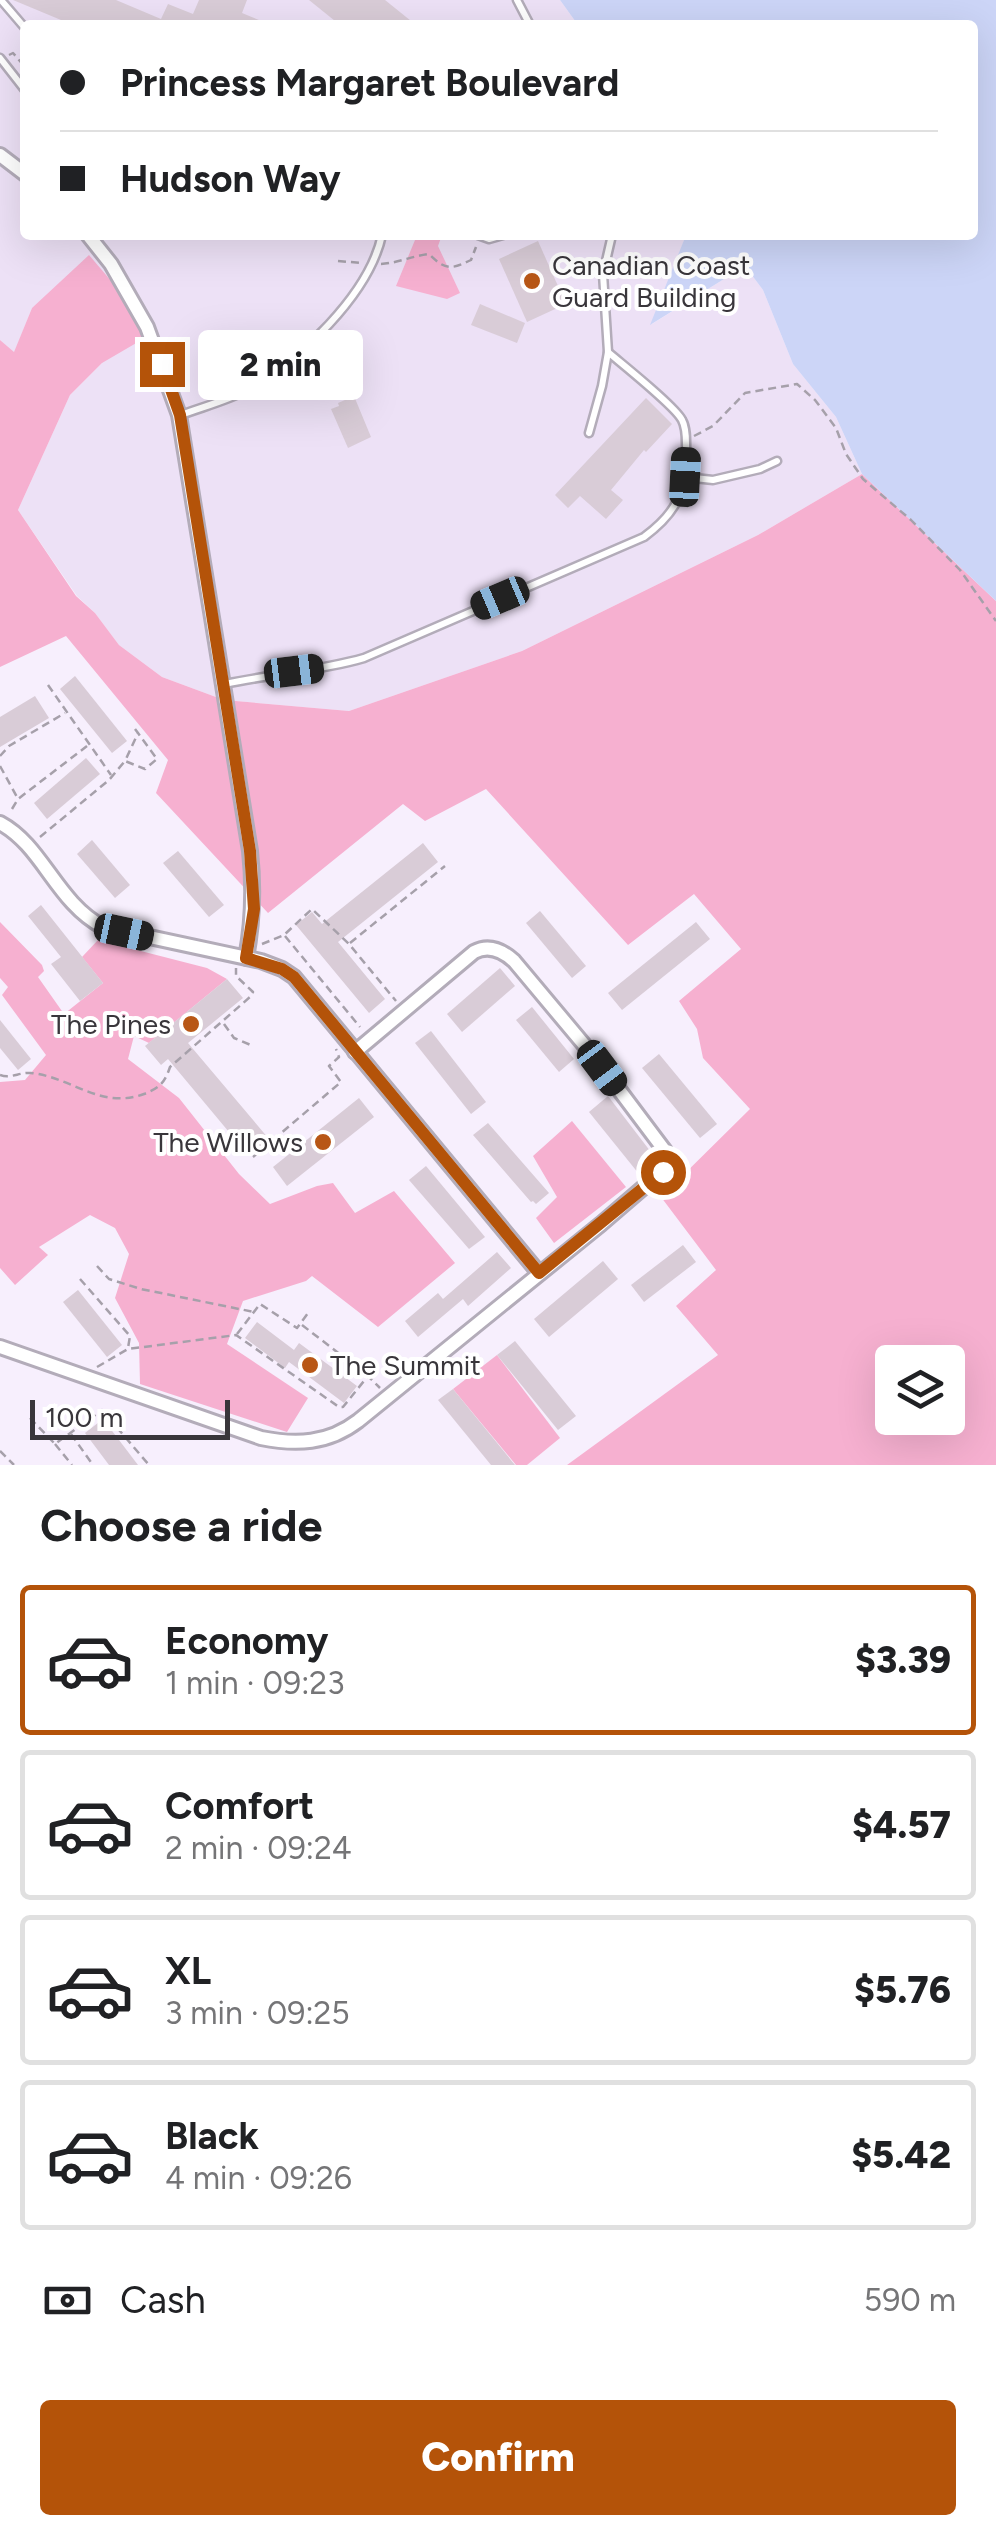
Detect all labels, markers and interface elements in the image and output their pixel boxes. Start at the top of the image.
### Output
text: Princess Margaret Boulevard [120,60,619,106]
text: Hudson Way [120,156,341,202]
place label: Canadian Coast Guard Building [552,248,750,314]
marker: Canadian Coast Guard Building [521,270,543,292]
callout: 2 min [197,329,362,399]
route end [140,342,185,387]
text: 2 min [240,346,321,384]
car [668,446,702,508]
car [467,572,533,624]
car [262,652,326,690]
car [92,911,156,953]
place label: The Pines [51,1007,171,1041]
marker: The Pines [180,1013,202,1035]
car [572,1035,632,1101]
place label: The Willows [153,1125,303,1159]
marker: The Willows [312,1131,334,1153]
route start [641,1150,686,1195]
map controls [875,1345,965,1435]
button: layers [875,1345,965,1435]
place label: The Summit [330,1348,481,1382]
marker: The Summit [299,1354,321,1376]
scale bar [30,1395,230,1440]
text: 100 m [45,1400,123,1434]
text: Choose a ride [40,1498,322,1552]
icon: car [45,1615,135,1705]
text: Economy [165,1618,328,1664]
text: $3.39 [855,1637,951,1683]
text: 1 min · 09:23 [165,1664,345,1702]
icon: car [45,1780,135,1870]
text: Comfort [165,1783,314,1829]
text: $4.57 [852,1802,951,1848]
text: 2 min · 09:24 [165,1829,352,1867]
icon: car [45,1945,135,2035]
text: XL [165,1948,211,1994]
text: $5.76 [854,1967,951,2013]
text: 3 min · 09:25 [165,1994,350,2032]
icon: car [45,2110,135,2200]
text: Black [165,2113,259,2159]
text: $5.42 [851,2132,951,2178]
text: 4 min · 09:26 [165,2159,352,2197]
icon: cash [40,2273,95,2328]
text: Cash [120,2277,206,2323]
text: 590 m [864,2281,956,2319]
button: Confirm [40,2400,956,2515]

